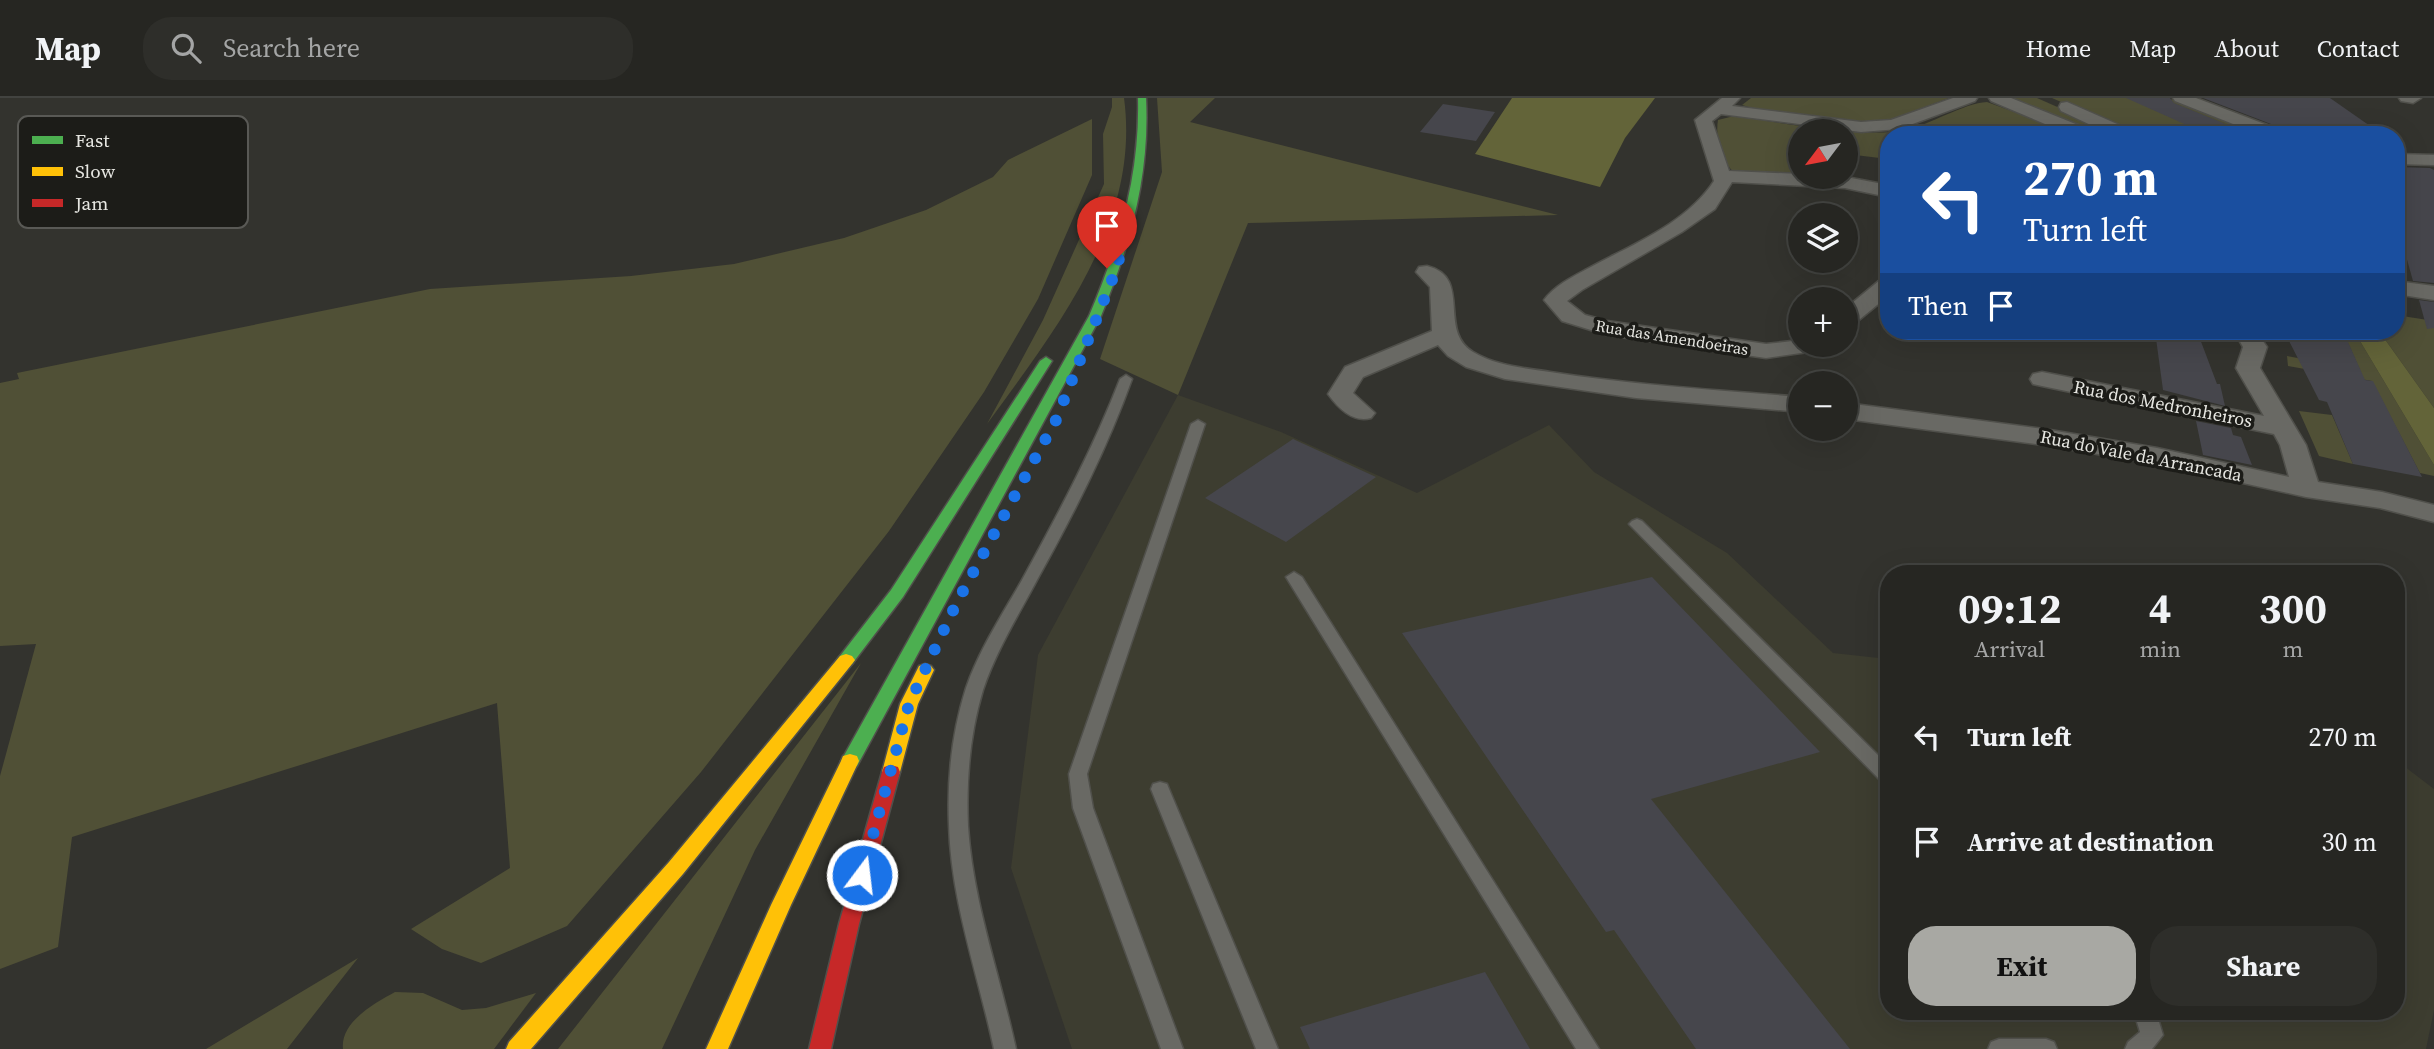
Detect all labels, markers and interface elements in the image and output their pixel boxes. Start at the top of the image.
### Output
search box [143,17,633,80]
text: Map [35,26,101,71]
icon: search [167,29,205,67]
text: Search here [223,30,360,66]
text: Home [2026,32,2091,65]
text: Map [2129,32,2176,65]
text: About [2214,32,2279,65]
text: Contact [2317,32,2399,65]
legend [18,116,248,228]
north arrow [1788,119,1858,189]
map controls [1788,119,1858,441]
text: Fast [75,127,110,153]
text: 270 m [2023,144,2158,211]
icon: left [1908,154,1999,245]
text: Slow [75,158,116,184]
text: Jam [74,190,108,216]
pin [1077,196,1137,268]
button: layers [1788,203,1858,273]
icon: arrive [1088,207,1126,245]
text: Turn left [2023,208,2147,252]
button: + [1788,287,1858,357]
icon: arrive [1982,287,2020,325]
text: Then [1908,288,1968,324]
street label: Rua das Amendoeiras [1594,314,1750,360]
button: − [1788,371,1858,441]
street label: Rua dos Medronheiros [2072,374,2255,433]
street label: Rua do Vale da Arrancada [2038,424,2245,488]
text: 09:12 [1958,579,2062,637]
text: 4 [2149,579,2172,637]
text: 300 [2259,579,2327,637]
text: Arrival [1974,633,2045,665]
text: min [2139,633,2181,665]
text: m [2283,633,2303,665]
icon: left [1908,718,1946,756]
text: Turn left [1967,719,2071,755]
text: 270 m [2309,719,2377,755]
icon: arrive [1908,823,1946,861]
text: Arrive at destination [1967,824,2214,860]
text: 30 m [2322,824,2377,860]
position arrow [825,838,899,912]
button: Exit [1908,926,2136,1006]
button: Share [2150,926,2377,1006]

